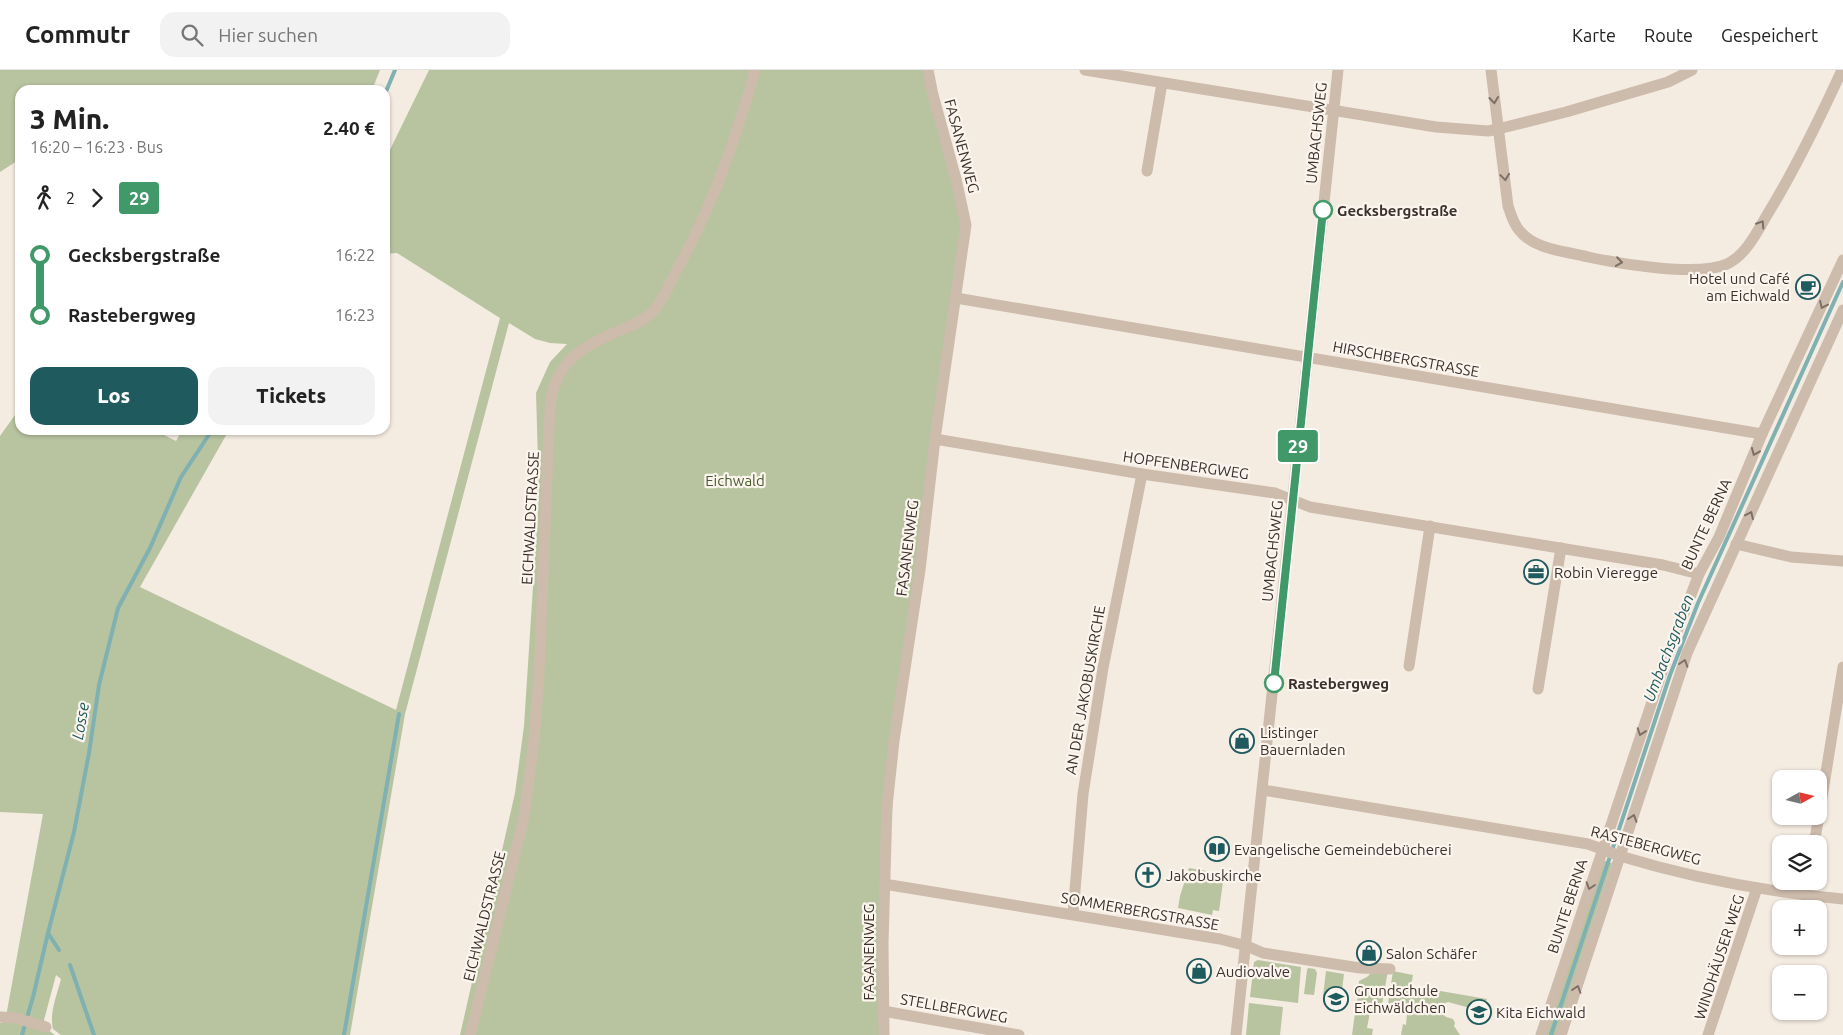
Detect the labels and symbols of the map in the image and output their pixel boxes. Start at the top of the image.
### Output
street label: UMBACHSWEG [1302,81,1330,185]
one-way arrow [1488,96,1499,104]
street label: FASANENWEG [941,97,983,195]
one-way arrow [1499,173,1509,182]
marker: Gecksbergstraße [1313,200,1333,220]
place label: Gecksbergstraße [1337,202,1457,219]
one-way arrow [1755,221,1765,230]
one-way arrow [1616,256,1624,267]
place label: Hotel und Café am Eichwald [1689,270,1790,304]
cafe icon: Hotel und Café am Eichwald [1795,274,1821,300]
one-way arrow [1818,300,1829,309]
street label: HIRSCHBERGSTRASSE [1331,338,1481,380]
line badge: 29 [1276,430,1320,462]
one-way arrow [1750,447,1761,456]
street label: HOPFENBERGWEG [1122,448,1250,482]
street label: EICHWALDSTRASSE [518,451,542,585]
park label: Eichwald [705,472,765,489]
street label: BUNTE BERNA [1677,476,1735,572]
street label: FASANENWEG [893,499,921,597]
street label: UMBACHSWEG [1258,499,1286,603]
one-way arrow [1743,511,1754,520]
office icon: Robin Vieregge [1523,559,1549,585]
place label: Robin Vieregge [1554,564,1658,581]
water label: Umbachsgraben [1639,592,1697,704]
street label: AN DER JAKOBUSKIRCHE [1062,604,1108,776]
one-way arrow [1678,660,1688,668]
marker: Rastebergweg [1264,673,1284,693]
place label: Rastebergweg [1288,675,1389,692]
water label: Losse [68,701,92,741]
place label: Listinger Bauernladen [1260,724,1346,758]
shop icon: Listinger Bauernladen [1229,728,1255,754]
one-way arrow [1637,728,1647,736]
north arrow [1772,770,1828,825]
one-way arrow [1628,814,1638,823]
street label: RASTEBERGWEG [1589,822,1703,868]
library icon: Evangelische Gemeindebücherei [1204,836,1230,862]
place label: Evangelische Gemeindebücherei [1234,841,1452,858]
street label: EICHWALDSTRASSE [460,849,508,983]
street label: BUNTE BERNA [1544,856,1590,955]
church icon: Jakobuskirche [1135,862,1161,888]
place label: Jakobuskirche [1166,867,1262,884]
one-way arrow [1585,882,1595,890]
street label: SOMMERBERGSTRASSE [1059,889,1221,933]
street label: WINDHÄUSER WEG [1691,892,1747,1022]
street label: FASANENWEG [860,904,877,1000]
shop icon: Salon Schäfer [1356,940,1382,966]
place label: Salon Schäfer [1386,945,1477,962]
shop icon: Audiovalve [1186,958,1212,984]
place label: Audiovalve [1216,963,1290,980]
place label: Grundschule Eichwäldchen [1354,982,1446,1016]
one-way arrow [1571,985,1581,993]
school or university icon: Grundschule Eichwäldchen [1323,986,1349,1012]
street label: STELLBERGWEG [899,990,1009,1026]
school or university icon: Kita Eichwald [1466,999,1492,1025]
place label: Kita Eichwald [1496,1004,1586,1021]

